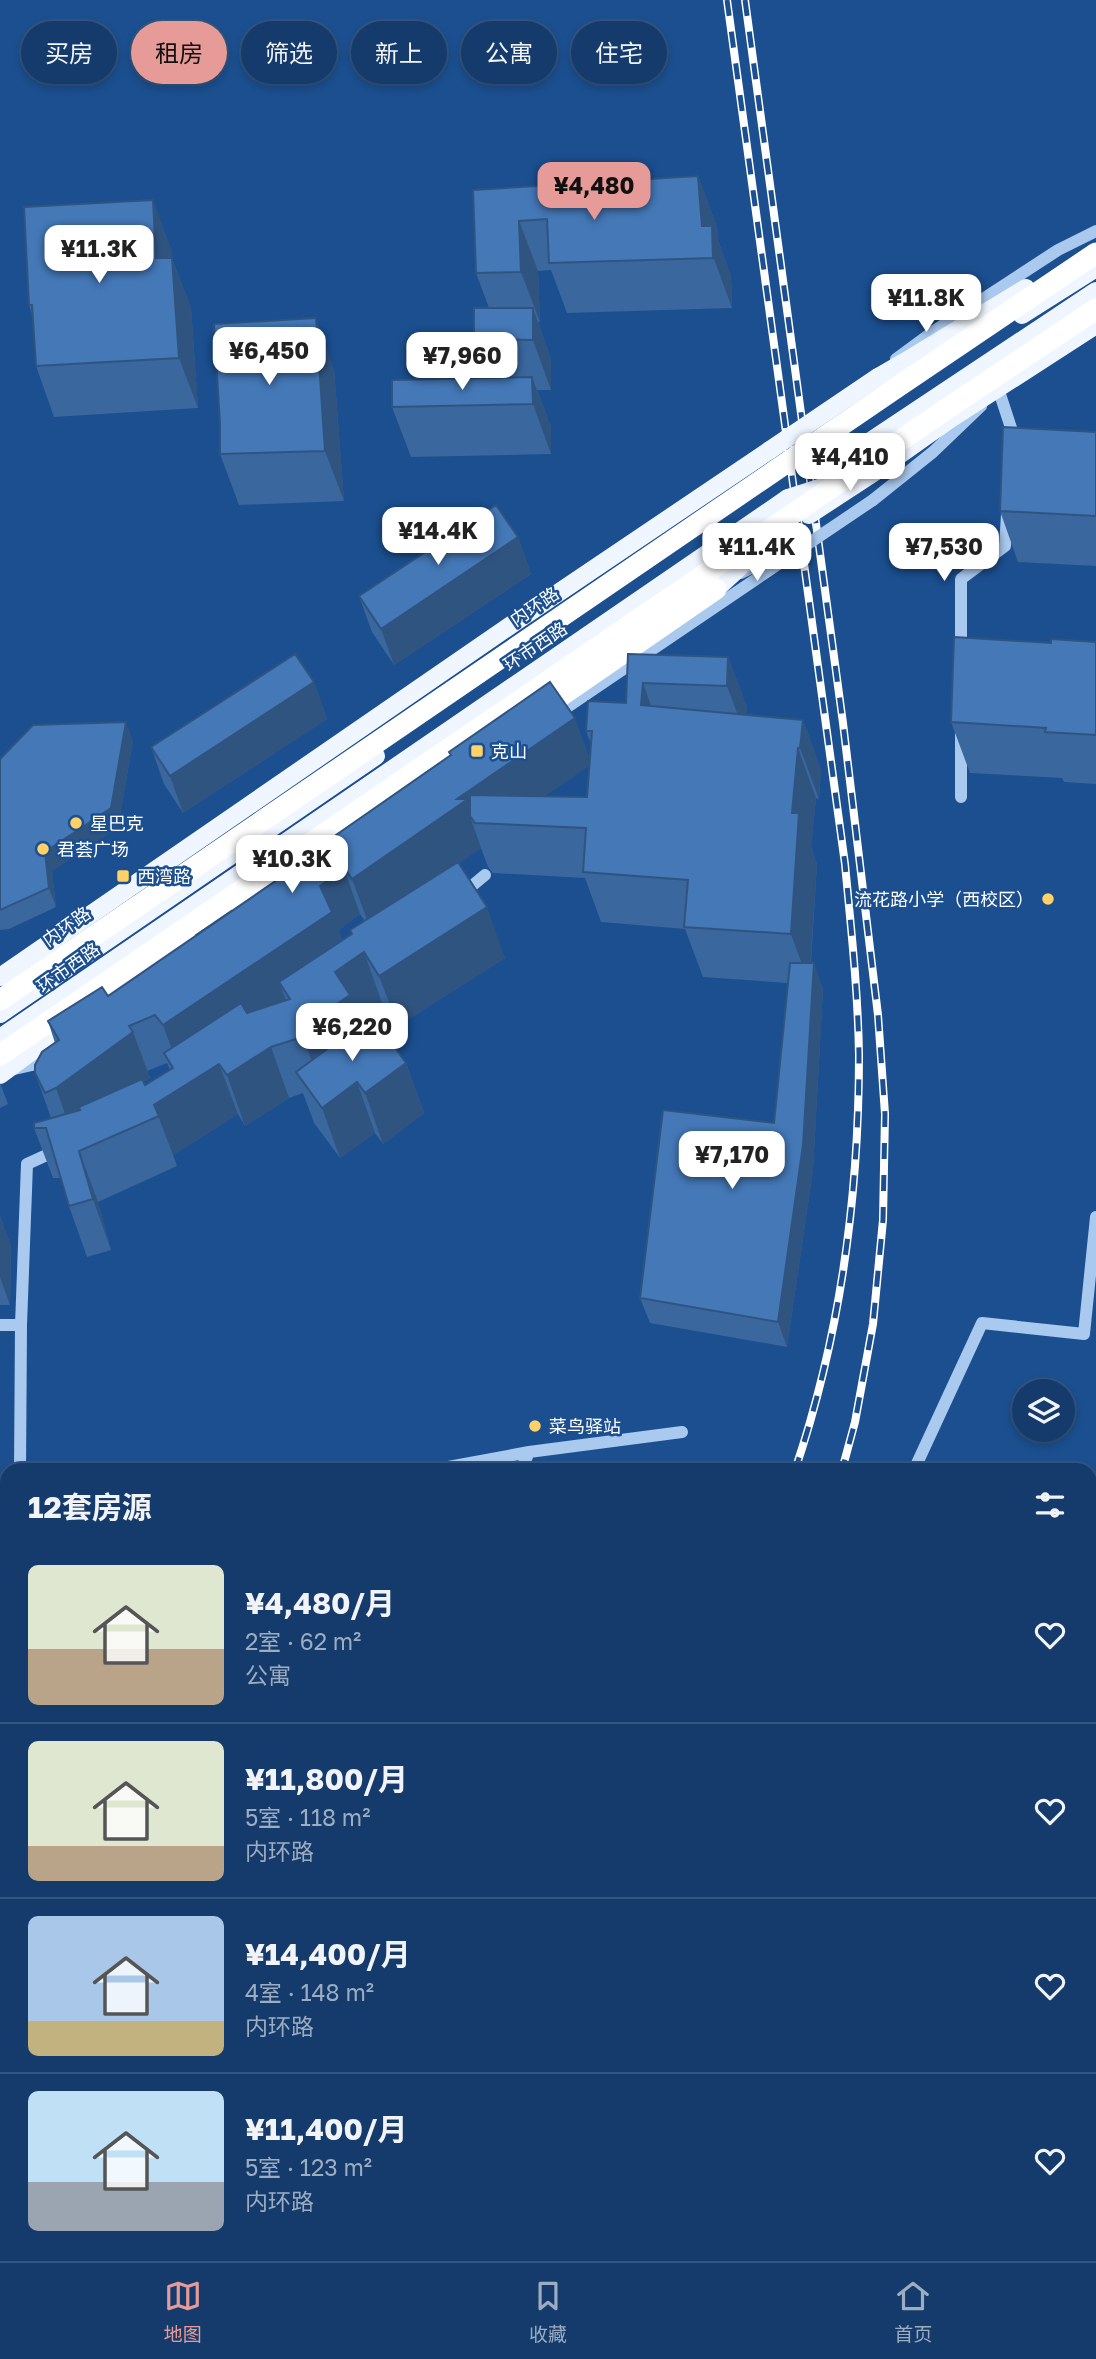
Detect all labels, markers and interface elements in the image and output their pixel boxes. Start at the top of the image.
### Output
chip: 买房 [21,21,117,84]
chip: 租房 [131,21,227,84]
chip: 筛选 [241,21,337,84]
chip: 新上 [351,21,447,84]
chip: 公寓 [461,21,557,84]
chip: 住宅 [571,21,667,84]
pin: ¥4,480 [537,162,651,222]
text: ¥4,480 [554,171,634,199]
pin: ¥11.3K [42,226,156,285]
text: ¥11.3K [61,234,137,262]
pin: ¥11.8K [869,274,983,334]
text: ¥11.8K [887,283,965,311]
pin: ¥6,450 [212,328,326,387]
pin: ¥7,960 [405,332,519,392]
text: ¥6,450 [229,336,309,364]
text: ¥7,960 [422,341,502,369]
pin: ¥4,410 [793,434,907,493]
text: ¥4,410 [811,442,889,470]
pin: ¥14.4K [381,508,495,567]
text: ¥14.4K [398,516,478,544]
pin: ¥11.4K [700,524,814,583]
pin: ¥7,530 [887,524,1001,583]
text: ¥11.4K [718,532,796,560]
text: ¥7,530 [905,532,983,560]
street label: 内环路 [505,582,563,630]
street label: 环市西路 [499,617,571,675]
place label: 克山 [491,740,527,762]
marker: 克山 [469,743,485,759]
place label: 星巴克 [90,812,144,834]
marker: 星巴克 [68,815,84,831]
pin: ¥10.3K [235,836,349,895]
place label: 君荟广场 [57,838,129,860]
marker: 君荟广场 [35,841,51,857]
text: ¥10.3K [252,844,332,872]
place label: 西湾路 [137,865,191,887]
marker: 西湾路 [115,868,131,884]
place label: 流花路小学（西校区） [854,888,1034,910]
marker: 流花路小学（西校区） [1040,891,1056,907]
street label: 内环路 [38,902,94,950]
street label: 环市西路 [32,937,104,997]
pin: ¥6,220 [295,1004,409,1063]
text: ¥6,220 [312,1012,392,1040]
pin: ¥7,170 [675,1132,789,1191]
text: ¥7,170 [695,1140,769,1168]
map controls [1012,1379,1075,1442]
button: layers [1012,1379,1075,1442]
place label: 菜鸟驿站 [549,1415,621,1437]
marker: 菜鸟驿站 [527,1418,543,1434]
icon: filters [1031,1486,1069,1524]
text: 12套房源 [28,1489,152,1525]
text: ¥4,480/月 [245,1585,395,1621]
icon: home [84,1593,168,1677]
icon: heart [1031,1616,1069,1654]
text: 2室 · 62 m² [245,1627,361,1655]
text: 公寓 [245,1661,291,1689]
text: ¥11,800/月 [245,1761,408,1797]
icon: home [84,1769,168,1853]
icon: heart [1031,1792,1069,1830]
text: 5室 · 118 m² [245,1803,370,1831]
text: 内环路 [245,1837,314,1865]
text: ¥14,400/月 [245,1936,411,1972]
icon: home [84,1944,168,2028]
icon: heart [1031,1967,1069,2005]
text: 4室 · 148 m² [245,1978,374,2006]
text: 内环路 [245,2012,314,2040]
text: ¥11,400/月 [245,2111,407,2147]
icon: home [84,2119,168,2203]
icon: heart [1031,2142,1069,2180]
text: 5室 · 123 m² [245,2153,372,2181]
text: 内环路 [245,2187,314,2215]
tab: 地图 [164,2277,202,2346]
tab: 收藏 [529,2277,567,2346]
tab: 首页 [894,2277,932,2346]

